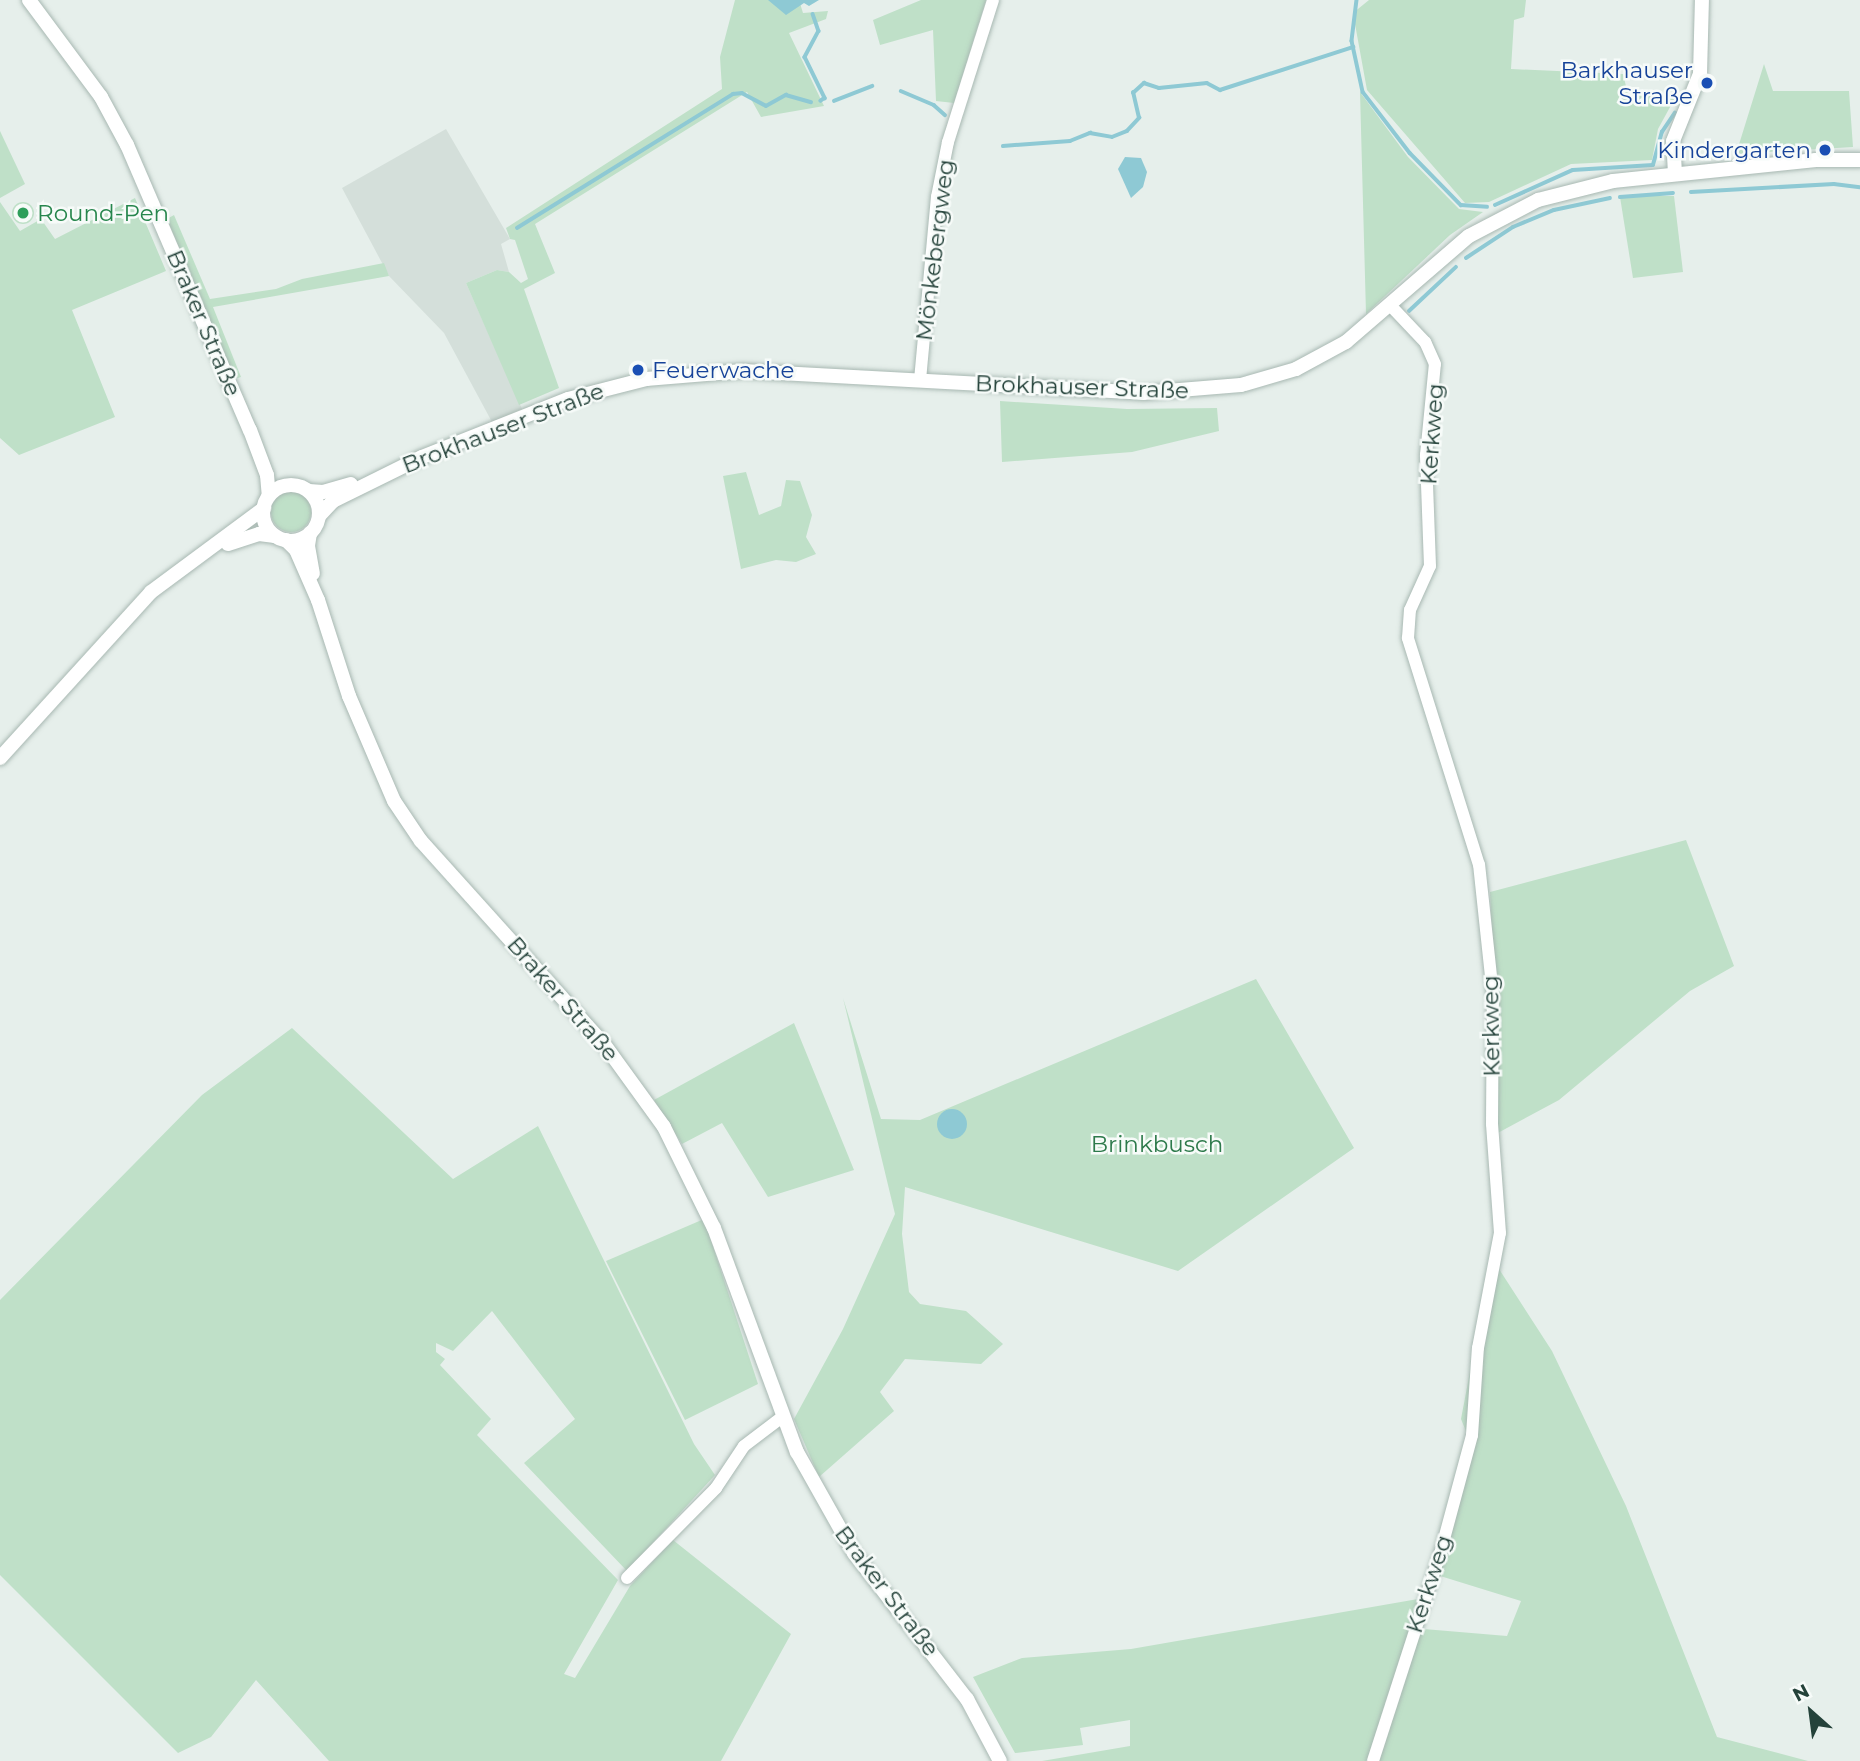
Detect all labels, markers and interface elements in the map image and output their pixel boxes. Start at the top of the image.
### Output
place label: Barkhauser Straße [1560,56,1693,110]
marker: Barkhauser Straße [1699,75,1715,91]
place label: Kindergarten [1657,136,1811,164]
marker: Kindergarten [1817,142,1833,158]
street label: Mönkebergweg [910,158,960,342]
place label: Round-Pen [37,199,169,227]
marker: Round-Pen [15,205,31,221]
street label: Braker Straße [161,246,247,400]
place label: Feuerwache [652,356,795,384]
marker: Feuerwache [630,362,646,378]
street label: Brokhauser Straße [975,369,1189,405]
street label: Brokhauser Straße [398,377,608,479]
street label: Kerkweg [1415,382,1449,486]
street label: Braker Straße [501,931,625,1067]
street label: Kerkweg [1476,975,1506,1077]
park label: Brinkbusch [1091,1130,1223,1158]
street label: Braker Straße [829,1520,945,1662]
street label: Kerkweg [1400,1532,1458,1636]
north arrow [1776,1677,1846,1747]
text: N [1789,1679,1813,1707]

